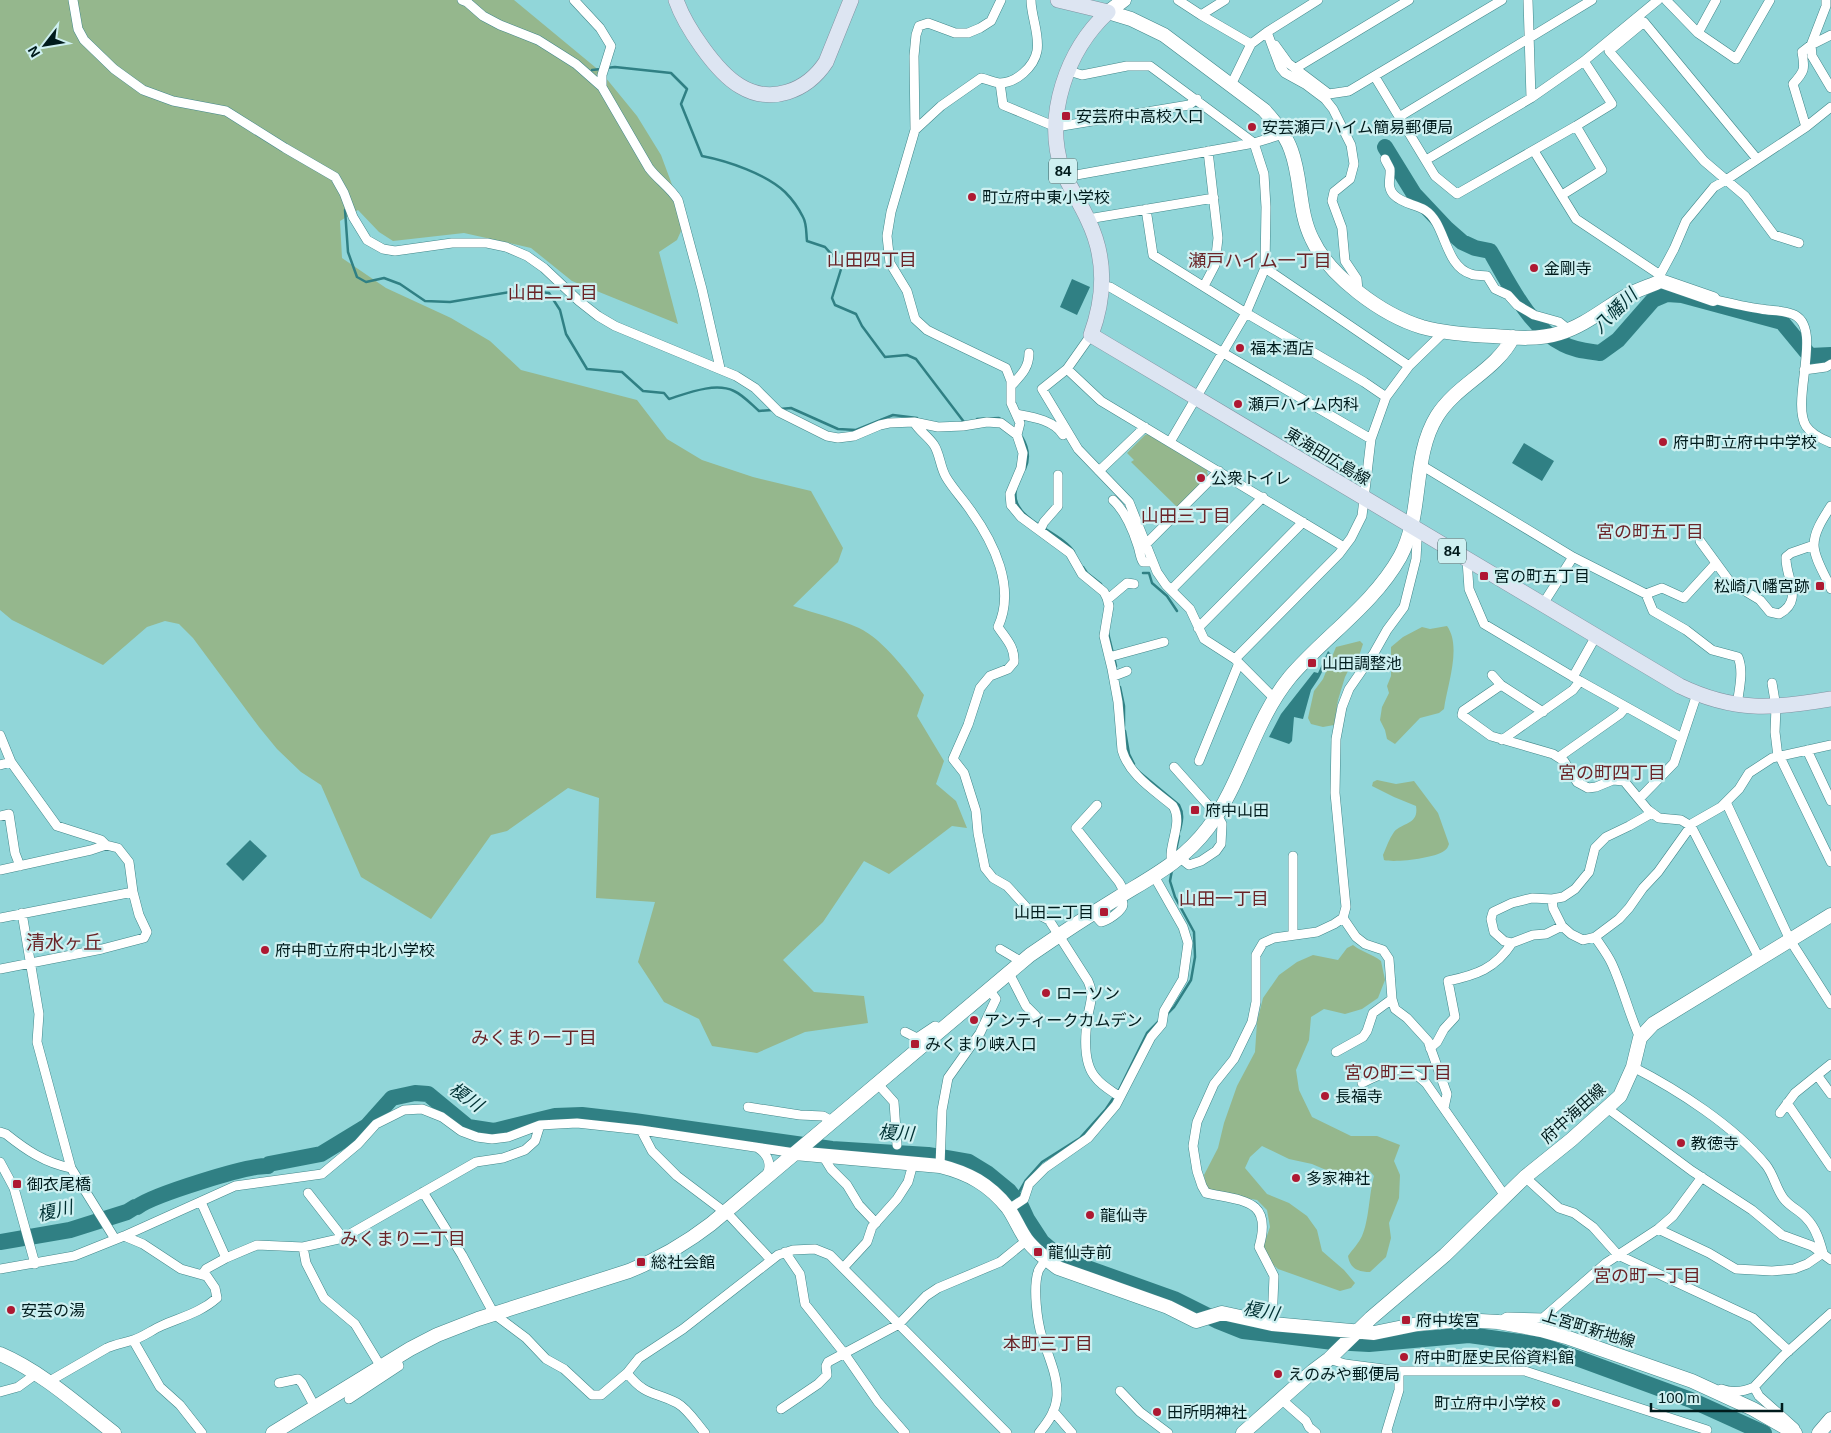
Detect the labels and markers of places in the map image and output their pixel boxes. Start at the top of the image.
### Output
place label: 安芸府中高校入口 [1076,108,1204,125]
marker: 安芸府中高校入口 [1060,110,1072,122]
place label: 安芸瀬戸ハイム簡易郵便局 [1262,119,1453,136]
marker: 安芸瀬戸ハイム簡易郵便局 [1246,121,1258,133]
place label: 町立府中東小学校 [982,189,1110,206]
marker: 町立府中東小学校 [966,191,978,203]
place label: 金剛寺 [1544,260,1592,277]
marker: 金剛寺 [1528,262,1540,274]
place label: 福本酒店 [1250,340,1314,357]
marker: 福本酒店 [1234,342,1246,354]
place label: 瀬戸ハイム内科 [1248,396,1359,413]
marker: 瀬戸ハイム内科 [1232,398,1244,410]
place label: 府中町立府中中学校 [1673,434,1817,451]
marker: 府中町立府中中学校 [1657,436,1669,448]
place label: 公衆トイレ [1211,470,1291,487]
marker: 公衆トイレ [1195,472,1207,484]
place label: 宮の町五丁目 [1494,568,1590,585]
marker: 宮の町五丁目 [1478,570,1490,582]
place label: 松崎八幡宮跡 [1714,578,1810,595]
marker: 松崎八幡宮跡 [1814,580,1826,592]
place label: 山田調整池 [1322,655,1402,672]
marker: 山田調整池 [1306,657,1318,669]
place label: 府中山田 [1205,802,1269,819]
marker: 府中山田 [1189,804,1201,816]
place label: 山田二丁目 [1014,904,1094,921]
marker: 山田二丁目 [1098,906,1110,918]
place label: 府中町立府中北小学校 [275,942,435,959]
marker: 府中町立府中北小学校 [259,944,271,956]
place label: ローソン [1056,985,1120,1002]
marker: ローソン [1040,987,1052,999]
place label: アンティークカムデン [984,1012,1142,1029]
marker: アンティークカムデン [968,1014,980,1026]
place label: みくまり峡入口 [925,1036,1037,1053]
marker: みくまり峡入口 [909,1038,921,1050]
place label: 長福寺 [1335,1088,1383,1105]
marker: 長福寺 [1319,1090,1331,1102]
place label: 教徳寺 [1691,1135,1739,1152]
marker: 教徳寺 [1675,1137,1687,1149]
place label: 多家神社 [1306,1170,1370,1187]
marker: 多家神社 [1290,1172,1302,1184]
place label: 御衣尾橋 [27,1176,91,1193]
marker: 御衣尾橋 [11,1178,23,1190]
place label: 龍仙寺 [1100,1207,1148,1224]
marker: 龍仙寺 [1084,1209,1096,1221]
place label: 龍仙寺前 [1048,1244,1112,1261]
marker: 龍仙寺前 [1032,1246,1044,1258]
place label: 総社会館 [651,1254,715,1271]
marker: 総社会館 [635,1256,647,1268]
place label: 安芸の湯 [21,1302,85,1319]
marker: 安芸の湯 [5,1304,17,1316]
place label: 府中埃宮 [1416,1312,1480,1329]
marker: 府中埃宮 [1400,1314,1412,1326]
place label: 府中町歴史民俗資料館 [1414,1349,1574,1366]
marker: 府中町歴史民俗資料館 [1398,1351,1410,1363]
place label: えのみや郵便局 [1288,1366,1400,1383]
marker: えのみや郵便局 [1272,1368,1284,1380]
place label: 町立府中小学校 [1434,1395,1546,1412]
marker: 町立府中小学校 [1550,1397,1562,1409]
place label: 田所明神社 [1167,1404,1247,1421]
marker: 田所明神社 [1151,1406,1163,1418]

